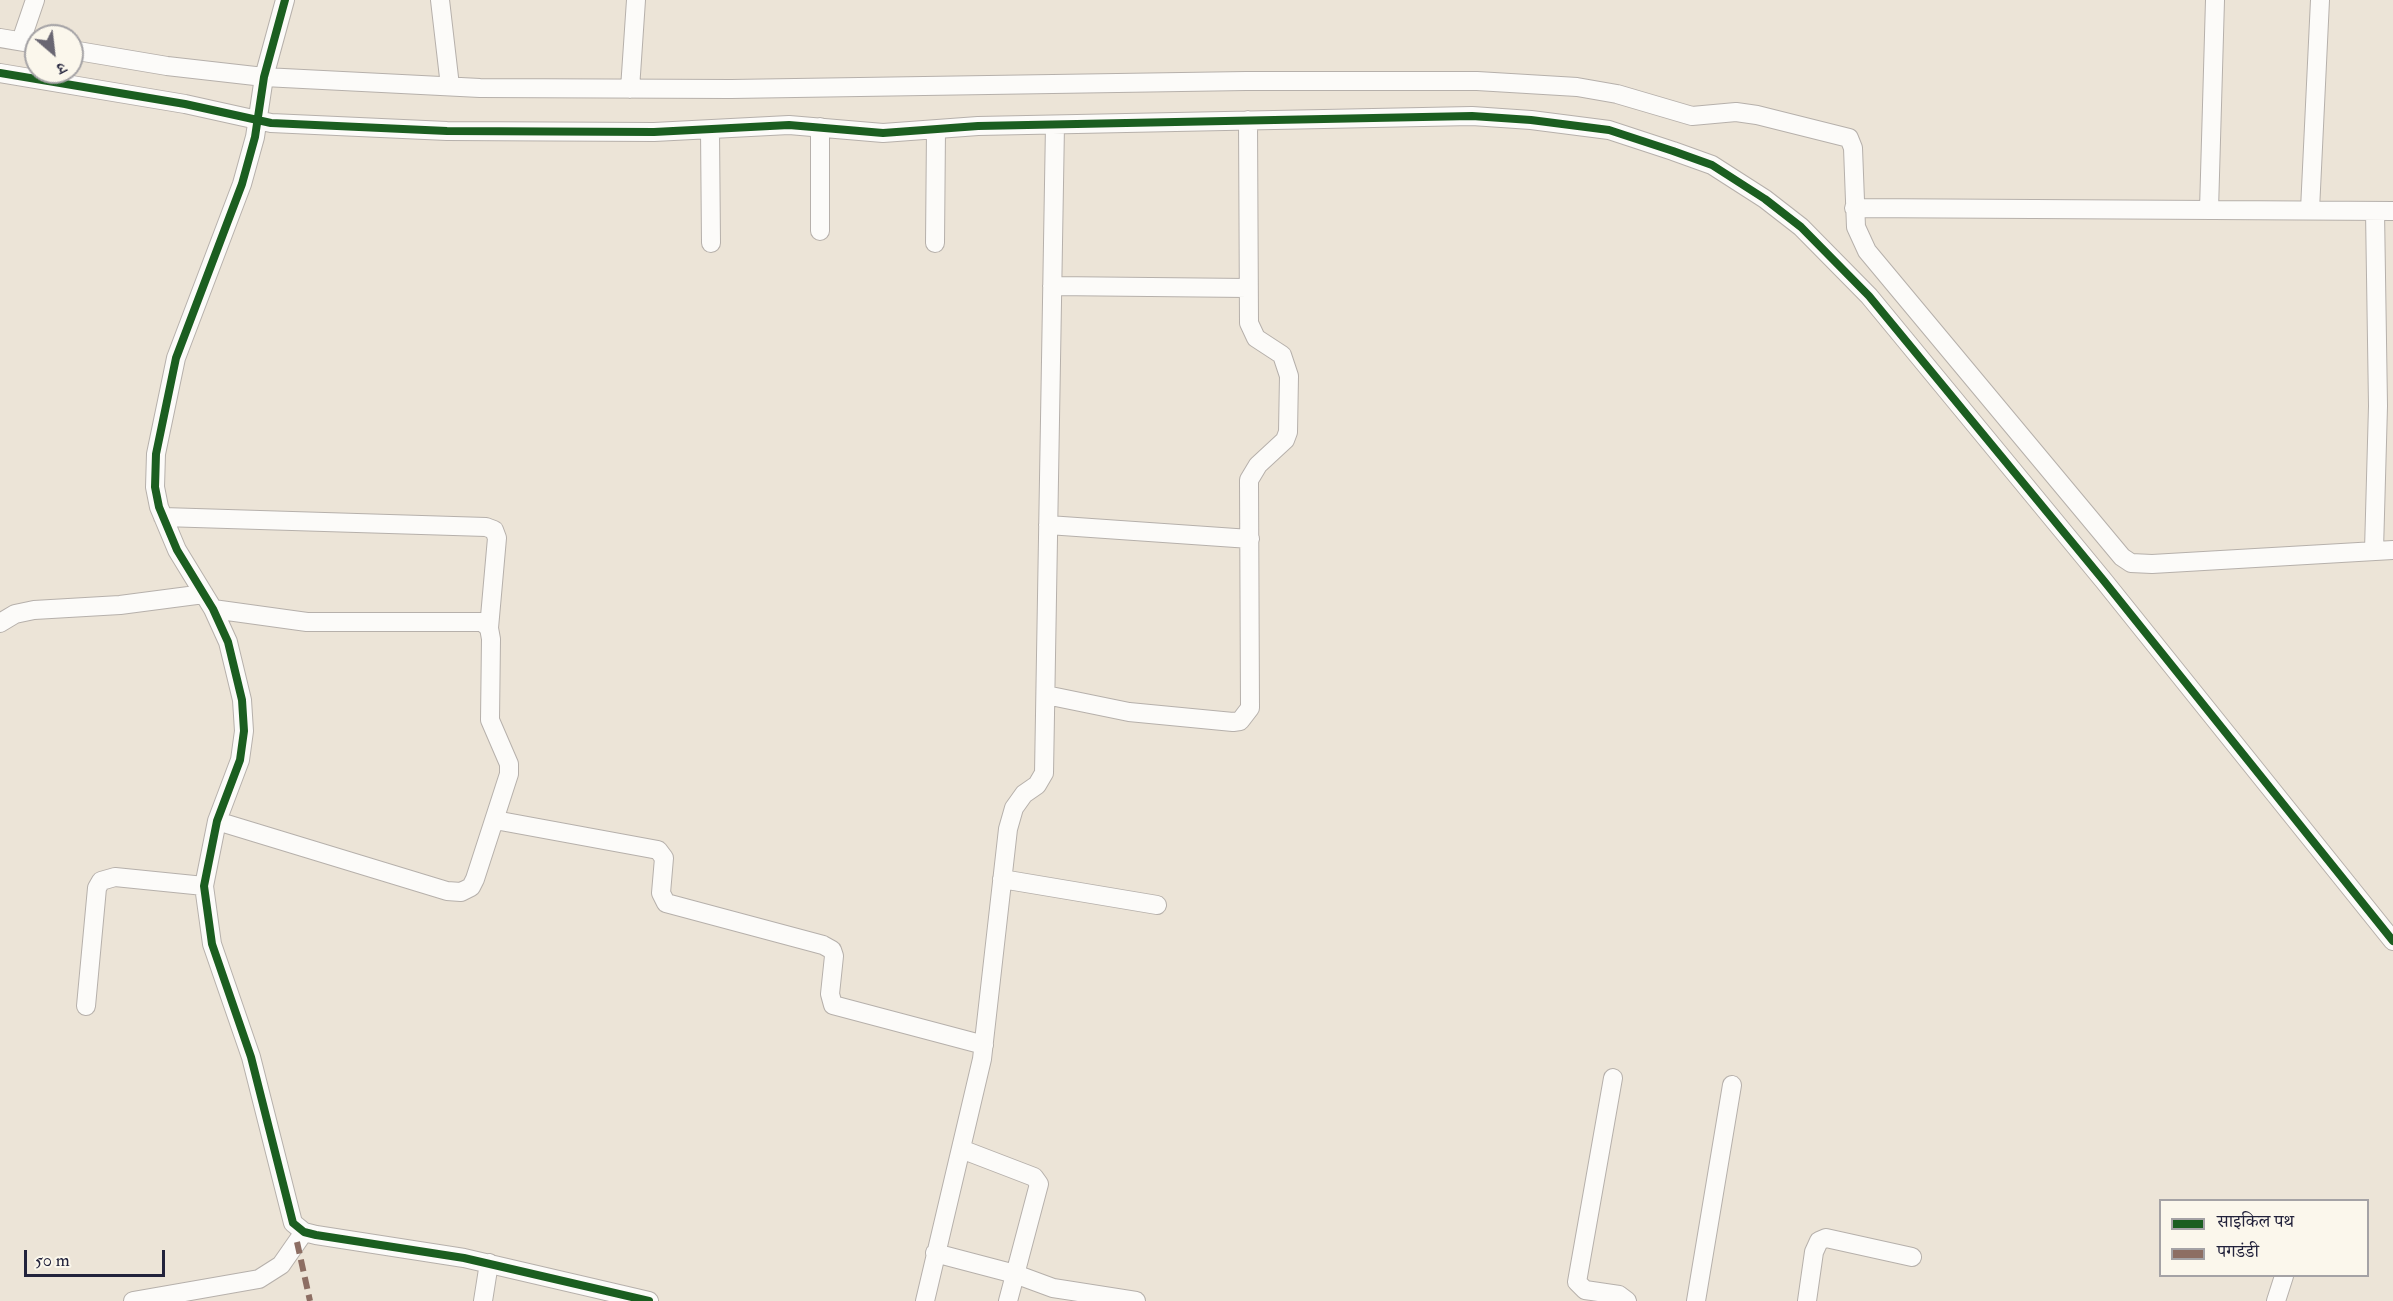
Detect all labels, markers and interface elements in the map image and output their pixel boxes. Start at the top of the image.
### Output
north arrow [24,24,84,84]
text: उ [53,57,70,79]
legend [2159,1199,2369,1277]
text: साइकिल पथ [2217,1210,2294,1233]
scale bar [27,1238,168,1276]
text: पगडंडी [2217,1240,2259,1263]
text: 50 m [35,1249,70,1272]

